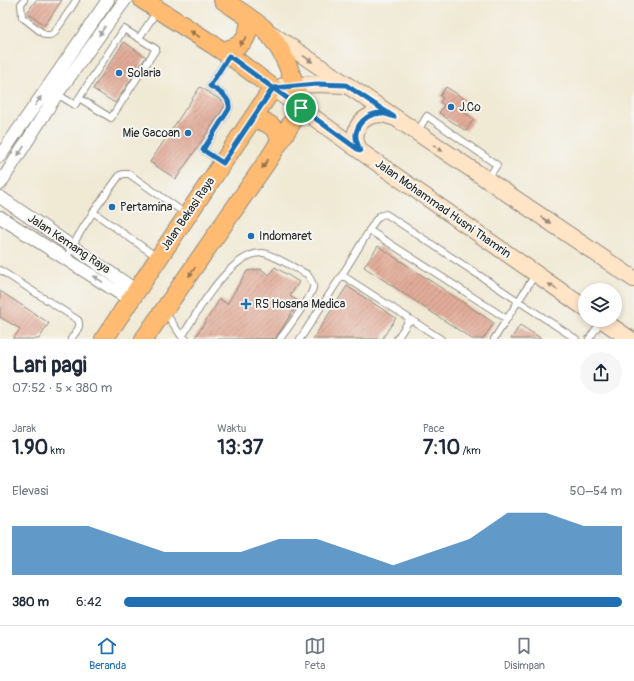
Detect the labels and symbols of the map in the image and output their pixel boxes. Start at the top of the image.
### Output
one-way arrow [98,26,106,37]
one-way arrow [189,30,201,37]
one-way arrow [239,36,247,46]
one-way arrow [302,55,313,63]
place label: Solaria [127,66,161,81]
marker: Solaria [114,68,124,78]
pin [284,91,318,125]
one-way arrow [34,96,42,106]
place label: J.Co [459,100,481,115]
marker: J.Co [446,102,456,112]
place label: Mie Gacoan [123,126,180,141]
marker: Mie Gacoan [183,128,193,138]
one-way arrow [432,144,444,151]
one-way arrow [17,145,25,156]
street label: Jalan Mohammad Husni Thamrin [372,156,514,262]
one-way arrow [261,159,269,170]
street label: Jalan Bekasi Raya [158,174,218,254]
place label: Pertamina [120,200,173,215]
marker: Pertamina [107,202,117,212]
street label: Jalan Kemang Raya [25,211,113,277]
one-way arrow [541,216,551,224]
place label: Indomaret [259,229,312,244]
marker: Indomaret [246,231,256,241]
one-way arrow [188,266,196,277]
one-way arrow [93,275,103,283]
one-way arrow [547,283,559,290]
place label: RS Hosana Medica [255,297,346,312]
marker: RS Hosana Medica [240,298,252,310]

